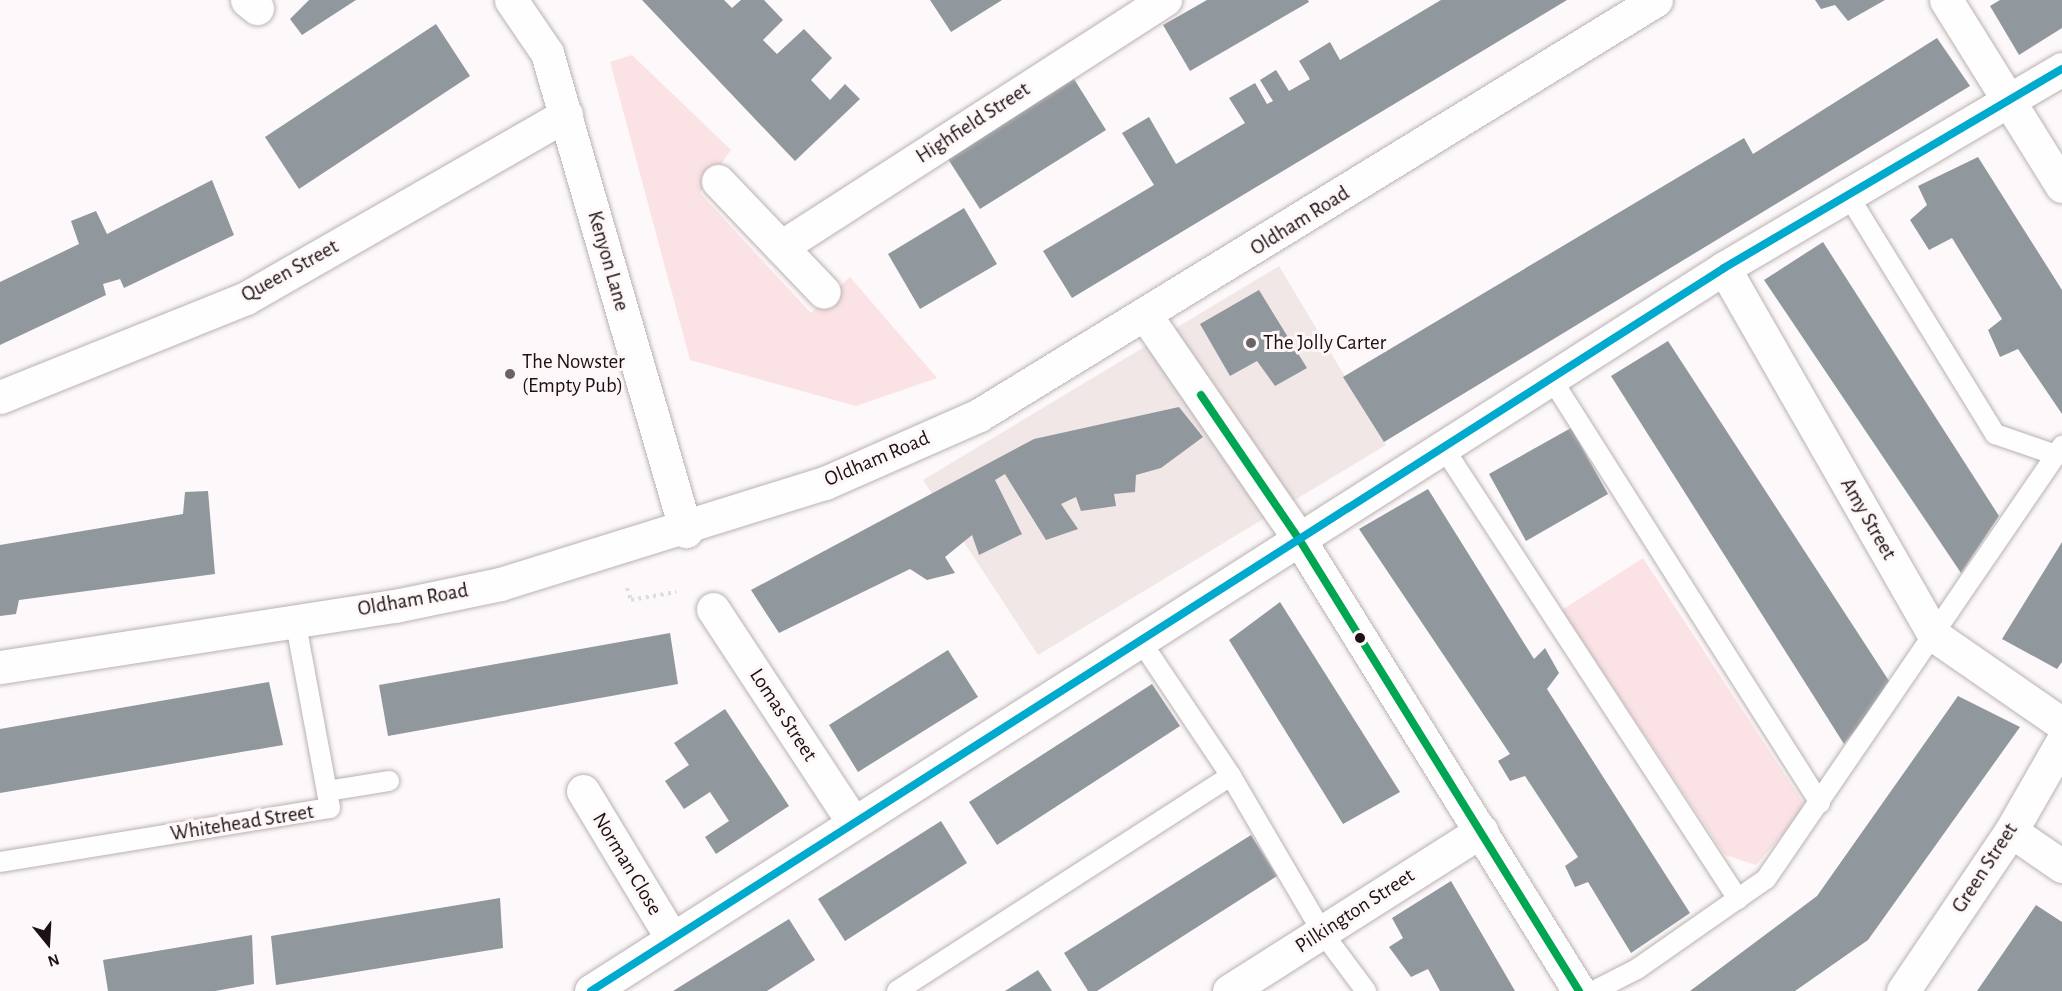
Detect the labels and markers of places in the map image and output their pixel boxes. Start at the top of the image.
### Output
place label: The Jolly Carter [1263,330,1386,356]
marker: The Jolly Carter [1244,336,1258,350]
place label: The Nowster (Empty Pub) [522,349,625,399]
marker: The Nowster (Empty Pub) [503,367,517,381]
unlabelled marker [1354,632,1366,644]

